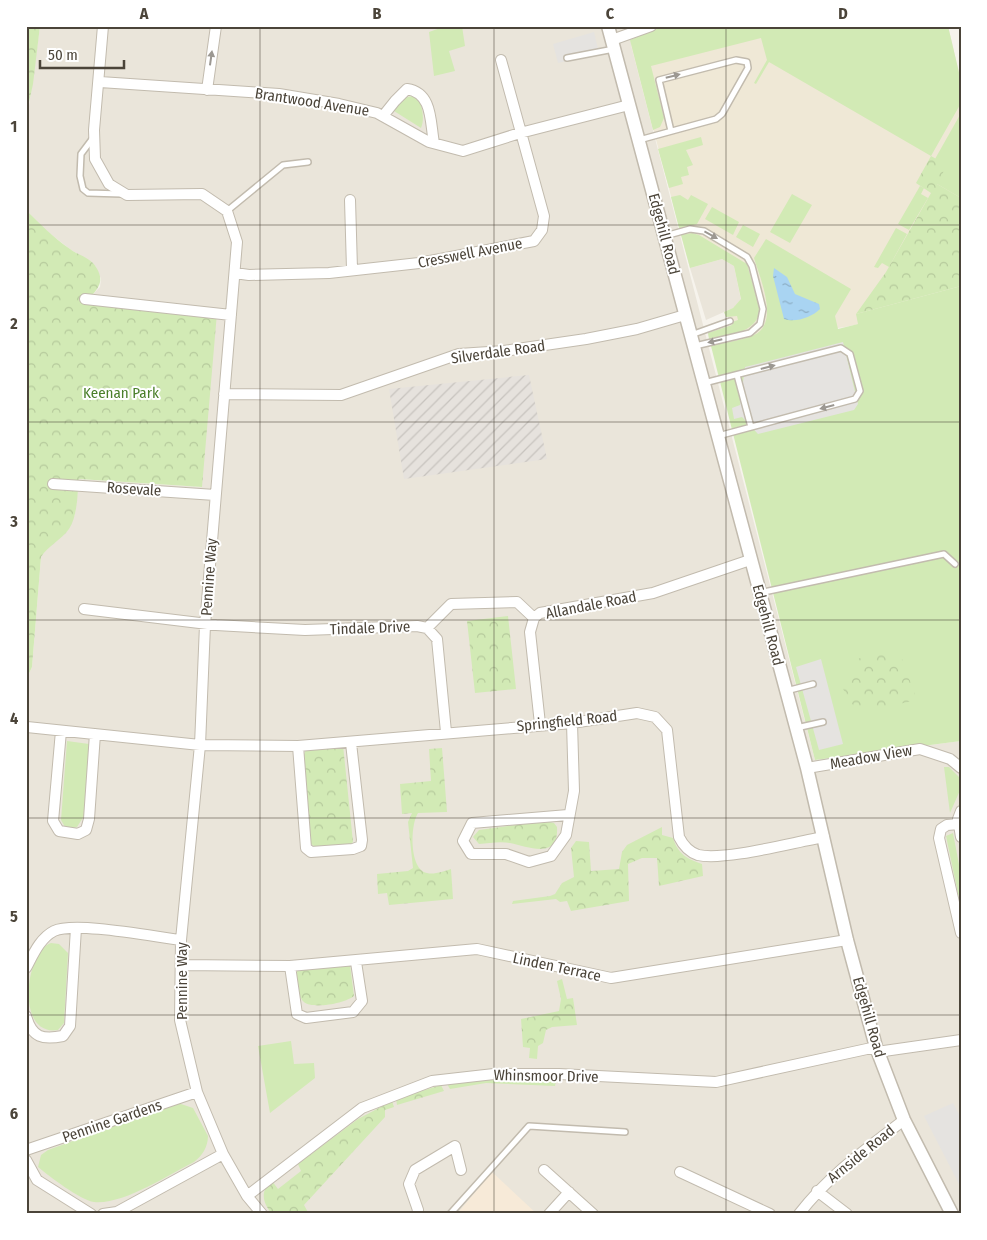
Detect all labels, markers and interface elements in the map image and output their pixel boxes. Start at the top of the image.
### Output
text: A [139,4,149,23]
text: B [373,4,382,23]
text: C [606,4,615,23]
text: D [838,4,848,23]
scale bar [40,38,124,70]
text: 50 m [48,46,78,64]
one-way arrow [208,50,216,66]
one-way arrow [666,72,681,80]
street label: Brantwood Avenue [254,84,370,120]
text: 1 [11,117,17,136]
street label: Edgehill Road [645,191,683,277]
one-way arrow [703,231,718,239]
street label: Cresswell Avenue [416,234,524,272]
text: 2 [9,314,18,333]
street label: Silverdale Road [450,336,546,368]
one-way arrow [708,337,723,345]
one-way arrow [760,362,775,370]
park label: Keenan Park [83,384,159,402]
one-way arrow [820,403,835,411]
street label: Rosevale [106,478,162,500]
text: 3 [9,512,18,531]
street label: Pennine Way [197,537,221,616]
street label: Edgehill Road [749,582,787,668]
street label: Allandale Road [544,587,638,623]
street label: Tindale Drive [329,618,411,638]
street label: Springfield Road [516,707,618,735]
text: 4 [10,709,18,728]
street label: Meadow View [828,741,914,773]
text: 5 [10,907,18,926]
street label: Pennine Way [173,942,191,1020]
street label: Linden Terrace [511,949,603,985]
street label: Edgehill Road [849,975,889,1059]
street label: Whinsmoor Drive [493,1066,599,1086]
street label: Pennine Gardens [60,1096,164,1146]
text: 6 [10,1104,18,1123]
street label: Arnside Road [824,1121,898,1187]

